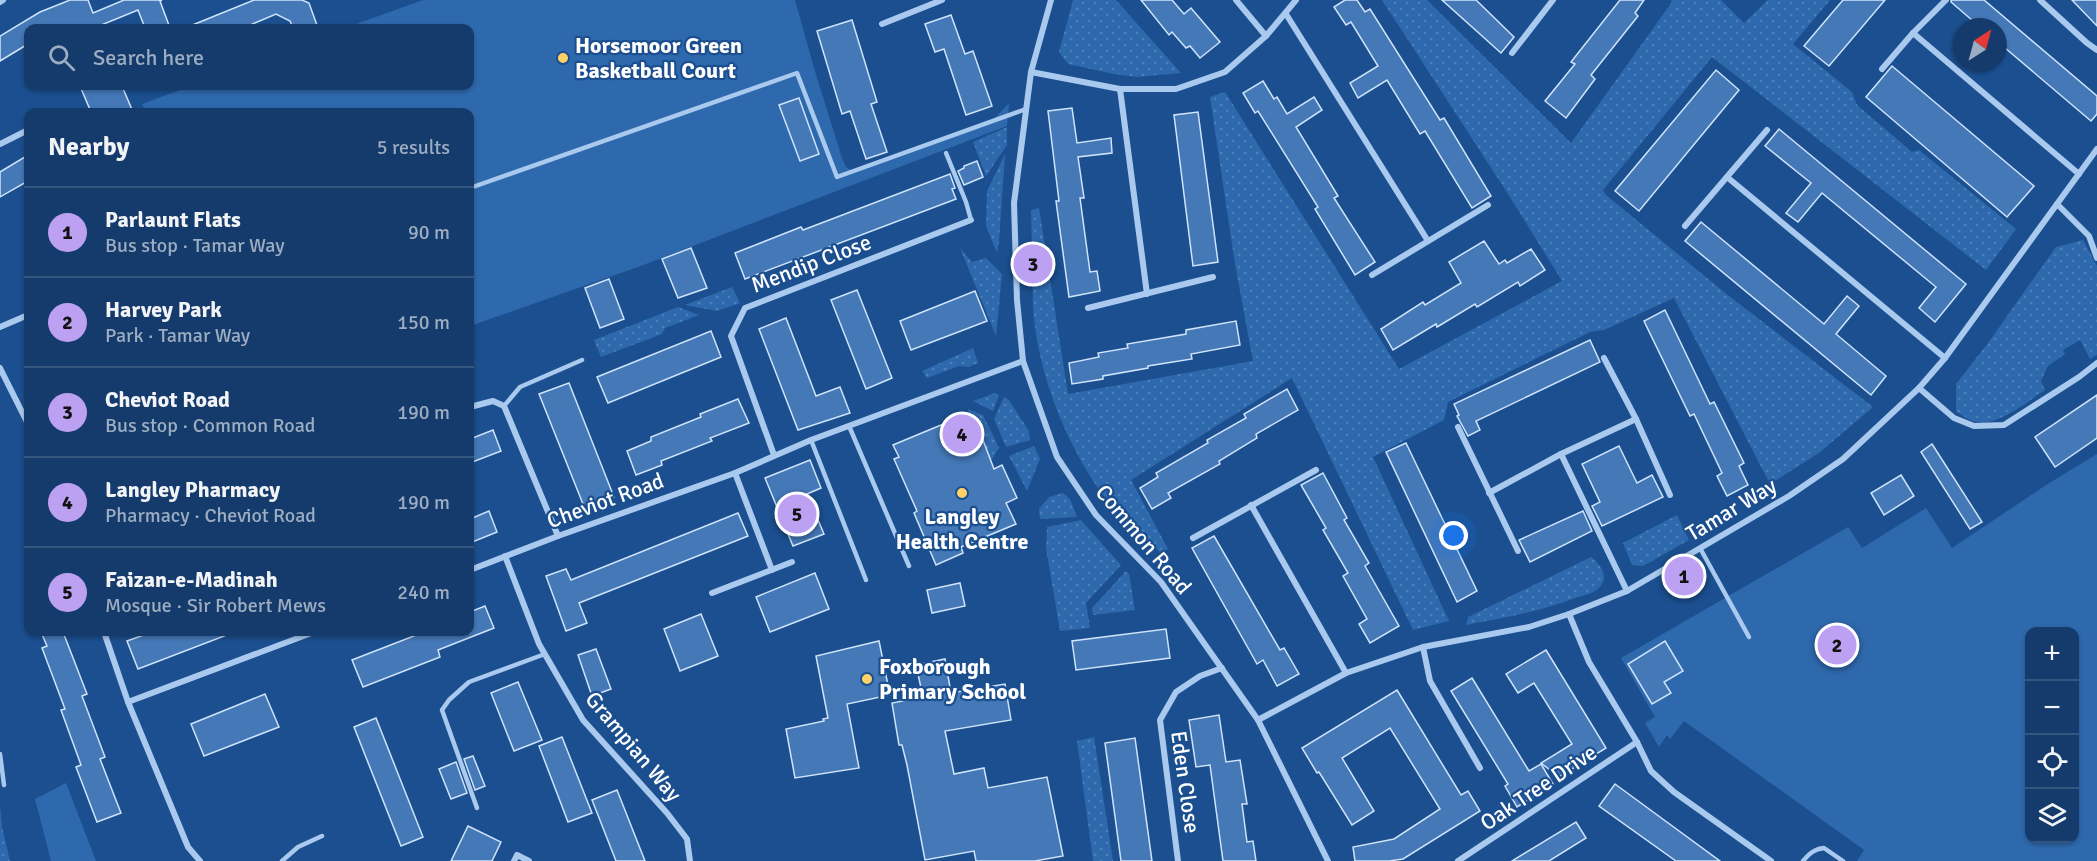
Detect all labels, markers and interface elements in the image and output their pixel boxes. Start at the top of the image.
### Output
north arrow [1953,18,2007,72]
search box [24,24,474,90]
place label: Horsemoor Green Basketball Court [575,32,742,84]
icon: search [45,41,78,74]
text: Search here [93,44,204,71]
marker: Horsemoor Green Basketball Court [556,51,570,65]
text: Nearby [48,131,129,163]
text: 5 results [377,135,450,160]
text: Parlaunt Flats [105,206,241,233]
text: 1 [62,220,73,245]
text: 90 m [408,220,450,245]
street label: Mendip Close [747,228,875,299]
text: Bus stop · Tamar Way [105,233,285,258]
pin: 3 [1014,242,1052,286]
text: Harvey Park [105,296,222,323]
text: 2 [62,310,73,335]
text: 150 m [397,310,450,335]
text: Park · Tamar Way [105,323,250,348]
text: Cheviot Road [105,386,230,413]
text: 3 [62,400,73,425]
text: 190 m [397,400,450,425]
pin: 4 [942,412,982,456]
text: Bus stop · Common Road [105,413,315,438]
street label: Cheviot Road [543,467,667,534]
street label: Tamar Way [1681,471,1782,547]
text: Langley Pharmacy [105,476,280,503]
street label: Common Road [1090,479,1197,600]
marker: Langley Health Centre [955,486,969,500]
text: 4 [62,490,73,515]
text: 190 m [397,490,450,515]
pin: 5 [778,492,816,536]
text: Pharmacy · Cheviot Road [105,503,316,528]
place label: Langley Health Centre [896,503,1028,555]
your location [1439,521,1468,550]
pin: 1 [1664,554,1704,598]
text: Faizan-e-Madinah [105,566,278,593]
text: 5 [62,580,73,605]
text: 240 m [397,580,450,605]
text: Mosque · Sir Robert Mews [105,593,326,618]
pin: 2 [1818,622,1856,668]
map controls [2025,627,2079,843]
button: + [2025,627,2079,681]
place label: Foxborough Primary School [879,653,1026,705]
marker: Foxborough Primary School [860,672,874,686]
button: − [2025,681,2079,735]
street label: Grampian Way [580,686,688,807]
street label: Eden Close [1165,729,1206,835]
button: locate [2025,735,2079,789]
street label: Oak Tree Drive [1475,739,1602,836]
button: layers [2025,789,2079,843]

